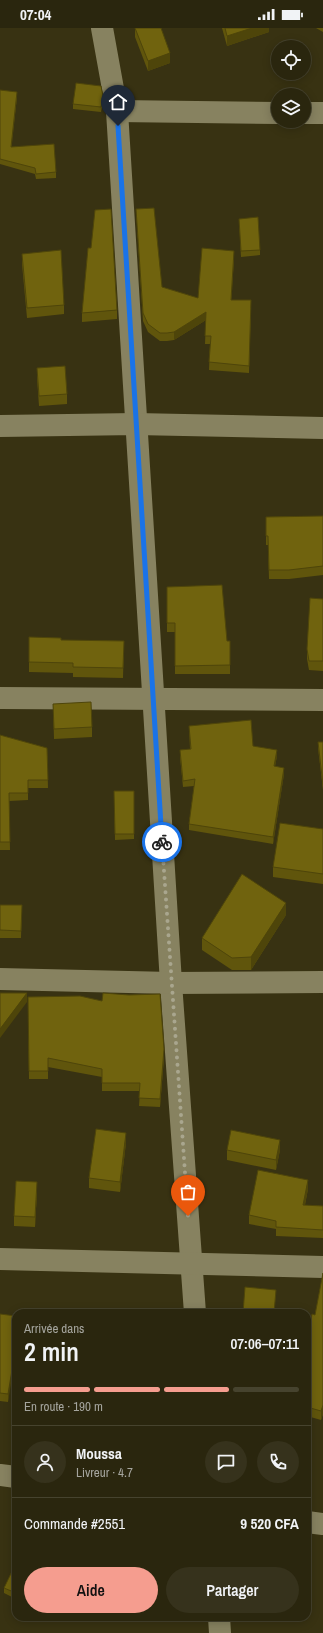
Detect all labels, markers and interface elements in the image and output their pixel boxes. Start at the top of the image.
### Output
text: 07:04 [20,4,51,25]
map controls [271,40,311,128]
button: locate [271,40,311,80]
pin [101,85,135,126]
button: layers [271,88,311,128]
icon: home [107,91,129,113]
courier [142,822,182,862]
icon: bike [151,831,173,853]
pin [171,1175,205,1216]
icon: bag [177,1181,199,1203]
text: Arrivée dans [24,1320,84,1337]
text: 07:06–07:11 [230,1333,299,1354]
text: 2 min [24,1334,79,1369]
text: En route · 190 m [24,1398,103,1415]
button: person [24,1441,66,1483]
button: chat [205,1441,247,1483]
button: phone [257,1441,299,1483]
text: Moussa [76,1443,122,1464]
text: Livreur · 4.7 [76,1464,133,1481]
text: Commande #2551 [24,1513,125,1534]
text: 9 520 CFA [240,1513,299,1534]
button: Aide [24,1567,158,1613]
button: Partager [166,1567,299,1613]

